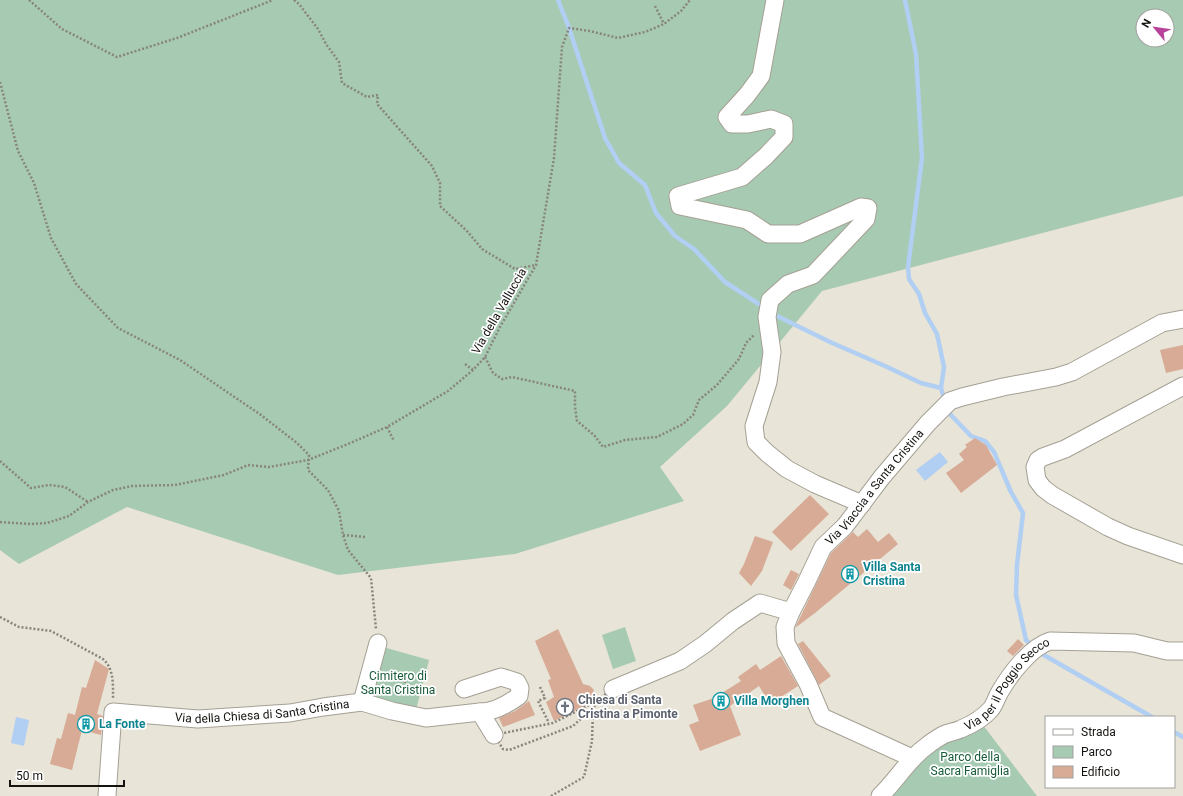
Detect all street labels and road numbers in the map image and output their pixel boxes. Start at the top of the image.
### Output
street label: Via della Valluccia [469,266,529,356]
street label: Via Viaccia a Santa Cristina [822,426,927,548]
street label: Via per il Poggio Secco [962,635,1052,734]
street label: Via della Chiesa di Santa Cristina [174,697,350,726]

